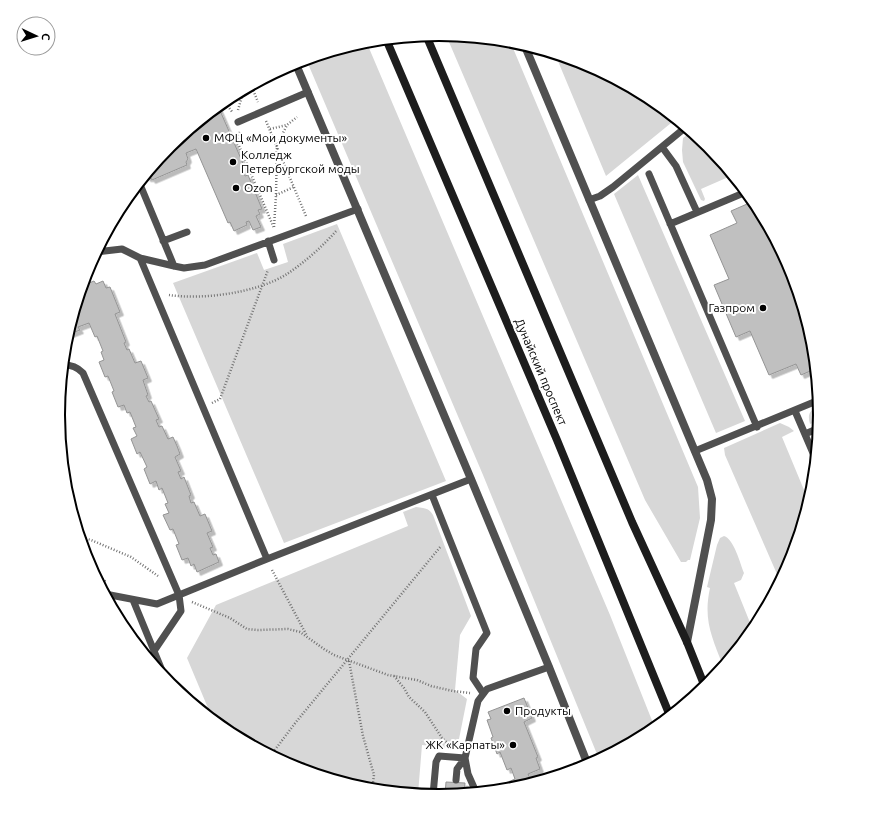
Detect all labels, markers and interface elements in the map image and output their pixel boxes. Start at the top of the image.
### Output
north arrow [16,16,56,56]
text: С [40,33,52,41]
place label: МФЦ «Мои документы» [214,131,348,144]
marker: МФЦ «Мои документы» [201,133,211,143]
place label: Колледж Петербургской моды [241,148,360,175]
marker: Колледж Петербургской моды [228,157,238,167]
place label: Ozon [244,181,273,194]
marker: Ozon [231,183,241,193]
place label: Газпром [708,301,755,314]
marker: Газпром [758,303,768,313]
street label: Дунайский проспект [513,316,570,428]
place label: Продукты [515,704,571,717]
marker: Продукты [502,706,512,716]
place label: ЖК «Карпаты» [426,738,505,751]
marker: ЖК «Карпаты» [508,740,518,750]

